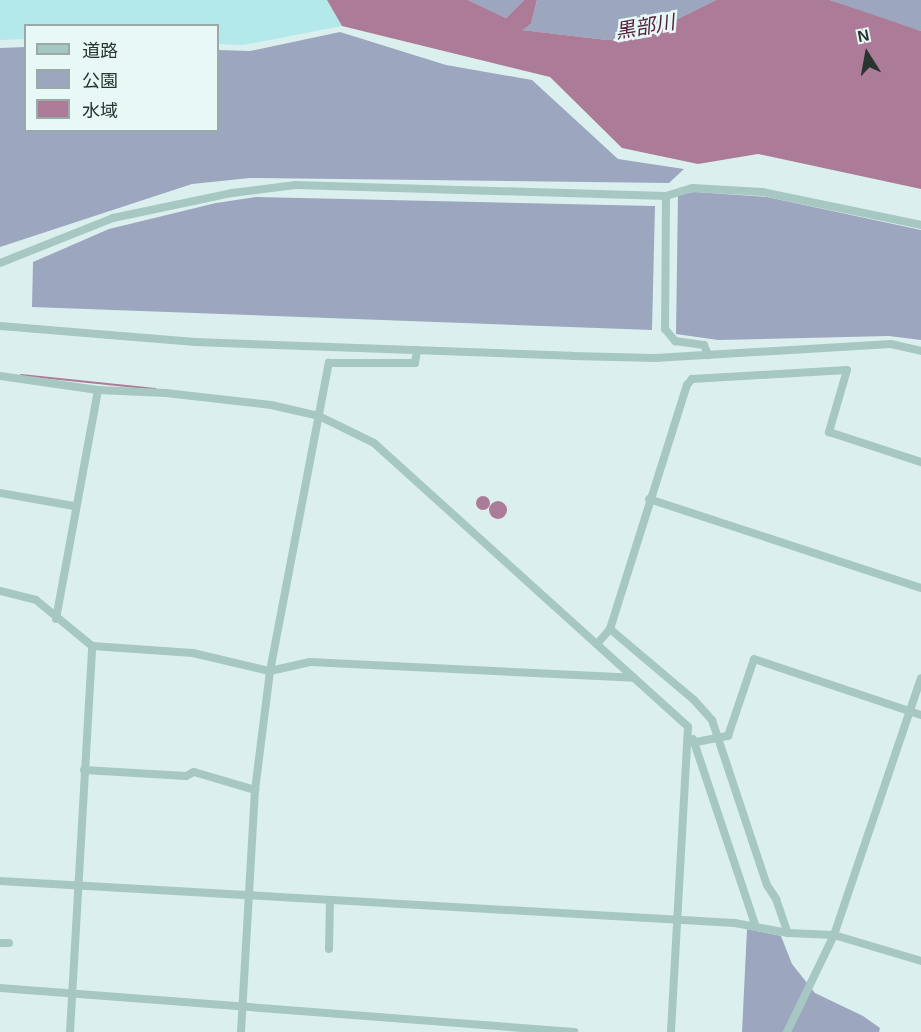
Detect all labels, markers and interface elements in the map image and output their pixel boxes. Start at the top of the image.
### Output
water label: 黒部川 [613,10,677,44]
legend [24,24,219,132]
north arrow [837,24,897,84]
text: N [856,26,871,45]
text: 道路 [82,41,118,61]
text: 公園 [82,71,118,91]
text: 水域 [82,101,118,121]

